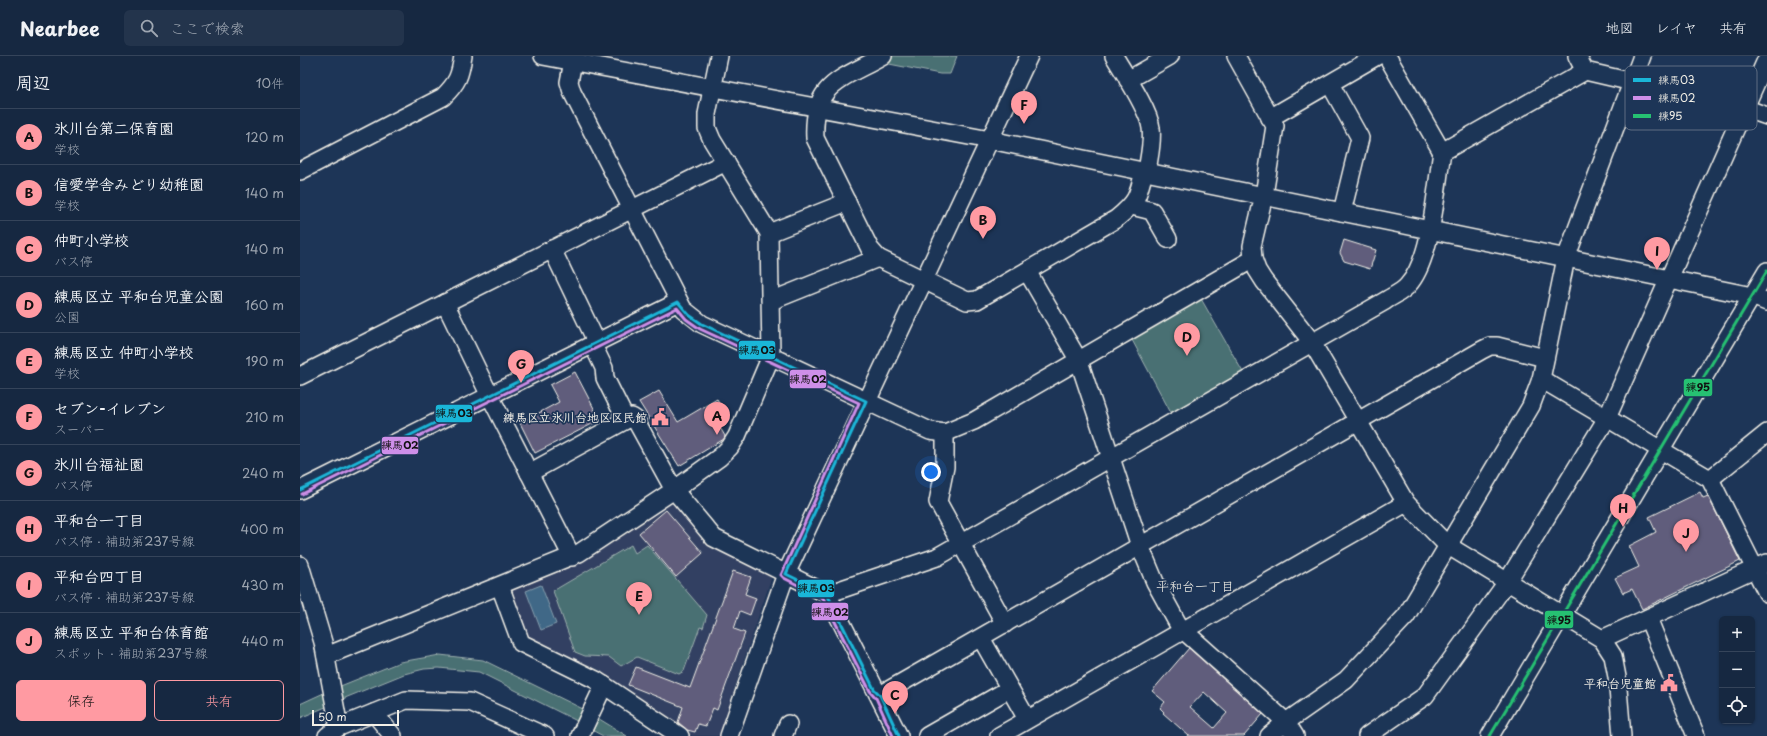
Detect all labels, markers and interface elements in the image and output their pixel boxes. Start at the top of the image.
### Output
search box [124,10,404,46]
text: Nearbee [20,14,100,42]
text: ここで検索 [170,16,245,39]
icon: search [138,17,160,39]
text: 地図 [1606,17,1634,38]
text: レイヤ [1656,17,1697,38]
text: 共有 [1719,17,1747,38]
legend [1625,66,1757,130]
text: 周辺 [16,69,50,95]
text: 練馬03 [1658,71,1695,88]
text: 10件 [256,73,284,92]
text: 練馬02 [1658,89,1696,106]
pin: F [1011,91,1037,124]
text: 練95 [1658,107,1683,124]
text: 氷川台第二保育園 [54,116,174,139]
text: A [24,127,34,146]
text: 120 m [245,127,284,146]
text: 学校 [54,139,80,158]
text: 信愛学舎みどり幼稚園 [54,172,204,195]
text: B [25,183,33,202]
text: 140 m [245,183,284,202]
text: 学校 [54,195,80,214]
pin: B [970,206,996,239]
text: 仲町小学校 [54,228,129,251]
pin: I [1644,237,1670,270]
text: C [24,239,34,258]
text: 140 m [245,239,284,258]
text: バス停 [54,251,93,270]
text: 練馬区立 平和台児童公園 [54,284,224,307]
text: D [24,295,34,314]
text: 160 m [245,295,284,314]
text: 公園 [54,307,80,326]
pin: D [1174,323,1200,356]
text: 練馬区立 仲町小学校 [54,340,194,363]
line badge: 練馬03 [738,340,776,360]
text: 練馬03 [738,341,776,358]
pin: G [508,350,534,383]
text: E [25,351,33,370]
text: 190 m [245,351,284,370]
text: 学校 [54,363,80,382]
line badge: 練馬02 [789,369,827,389]
text: 練馬02 [789,370,827,387]
line badge: 練95 [1683,378,1713,397]
text: 練95 [1686,378,1710,395]
text: セブン-イレブン [54,396,166,419]
pin: A [704,402,730,435]
text: 練馬03 [435,404,473,421]
line badge: 練馬03 [435,404,473,423]
text: F [25,407,33,426]
text: 210 m [245,407,284,426]
public building icon: 練馬区立氷川台地区区民館 [650,407,670,427]
place label: 練馬区立氷川台地区区民館 [503,408,647,426]
text: スーパー [54,419,105,438]
text: 練馬02 [381,436,419,453]
line badge: 練馬02 [381,436,419,455]
text: 氷川台福祉園 [54,452,144,475]
your location [921,462,941,482]
text: G [24,463,34,482]
text: 240 m [242,463,284,482]
text: バス停 [54,475,93,494]
pin: H [1610,494,1636,527]
text: 平和台一丁目 [54,508,144,531]
text: H [24,519,34,538]
text: 400 m [241,519,284,538]
pin: J [1673,519,1699,552]
text: バス停 · 補助第237号線 [54,531,194,550]
text: 平和台四丁目 [54,564,144,587]
text: I [27,575,31,594]
text: 430 m [242,575,284,594]
district label: 平和台一丁目 [1156,576,1234,595]
text: 練馬03 [797,579,835,596]
line badge: 練馬03 [797,579,835,598]
pin: E [626,582,652,615]
text: バス停 · 補助第237号線 [54,587,194,606]
line badge: 練馬02 [811,602,849,621]
text: 練馬02 [811,603,849,620]
line badge: 練95 [1544,610,1574,629]
text: 練95 [1547,611,1571,628]
map controls [1719,616,1755,724]
button: + [1719,616,1755,652]
text: 練馬区立 平和台体育館 [54,620,209,643]
text: J [25,631,33,650]
text: 440 m [241,631,284,650]
text: スポット · 補助第237号線 [54,643,207,662]
button: − [1719,652,1755,688]
public building icon: 平和台児童館 [1659,673,1679,693]
place label: 平和台児童館 [1584,674,1656,692]
button: 保存 [16,680,146,721]
button: 共有 [154,680,284,721]
pin: C [882,681,908,714]
button: locate [1719,688,1755,724]
scale bar [312,708,399,727]
text: 50 m [318,708,347,725]

